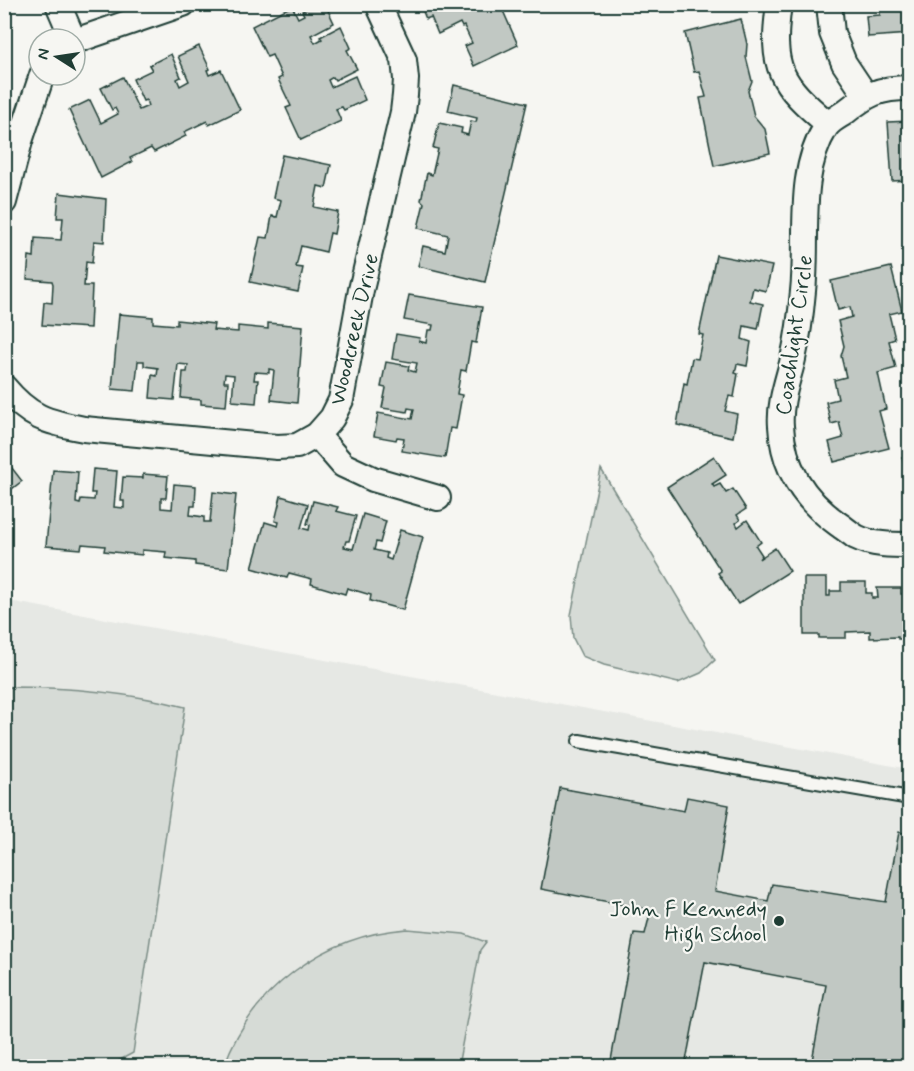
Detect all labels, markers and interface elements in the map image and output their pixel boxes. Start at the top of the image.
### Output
north arrow [27,27,87,87]
text: N [32,47,55,62]
street label: Woodcreek Drive [324,251,386,408]
street label: Coachlight Circle [770,253,821,417]
place label: John F Kennedy High School [610,896,767,952]
marker: John F Kennedy High School [772,914,786,928]

